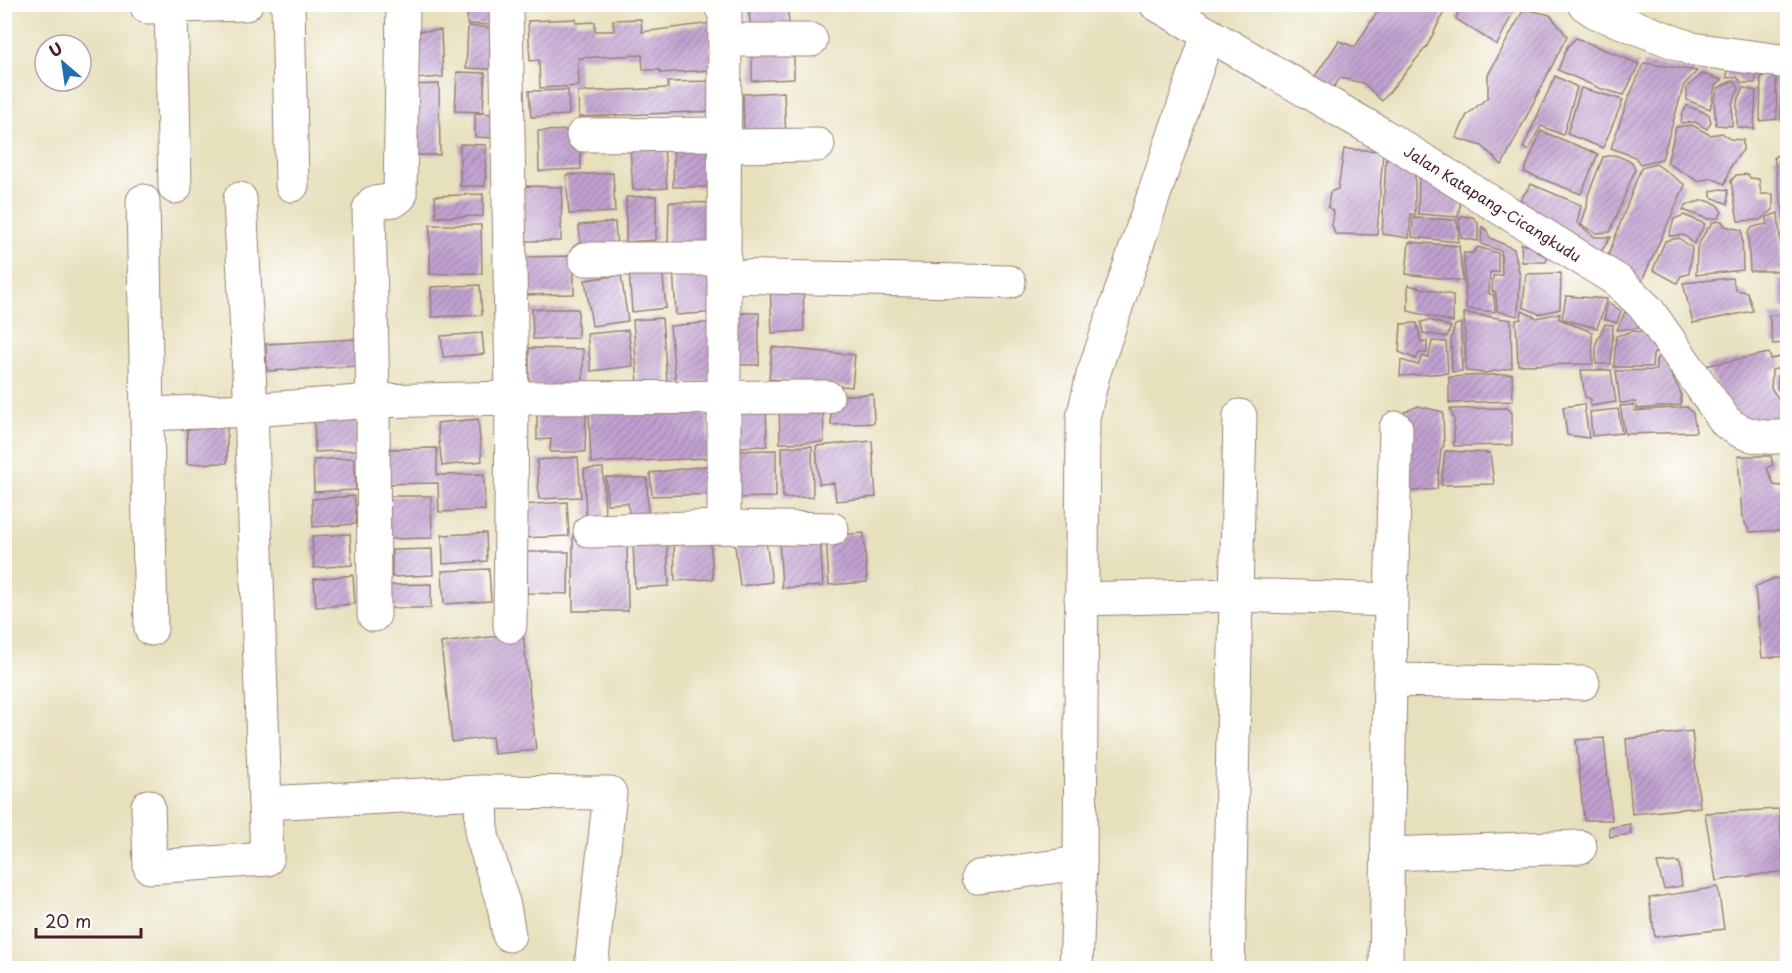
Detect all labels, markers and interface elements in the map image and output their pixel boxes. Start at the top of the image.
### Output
north arrow [33,33,93,93]
text: U [44,36,66,62]
street label: Jalan Katapang-Cicangkudu [1400,139,1586,267]
scale bar [36,901,141,939]
text: 20 m [45,907,91,934]

